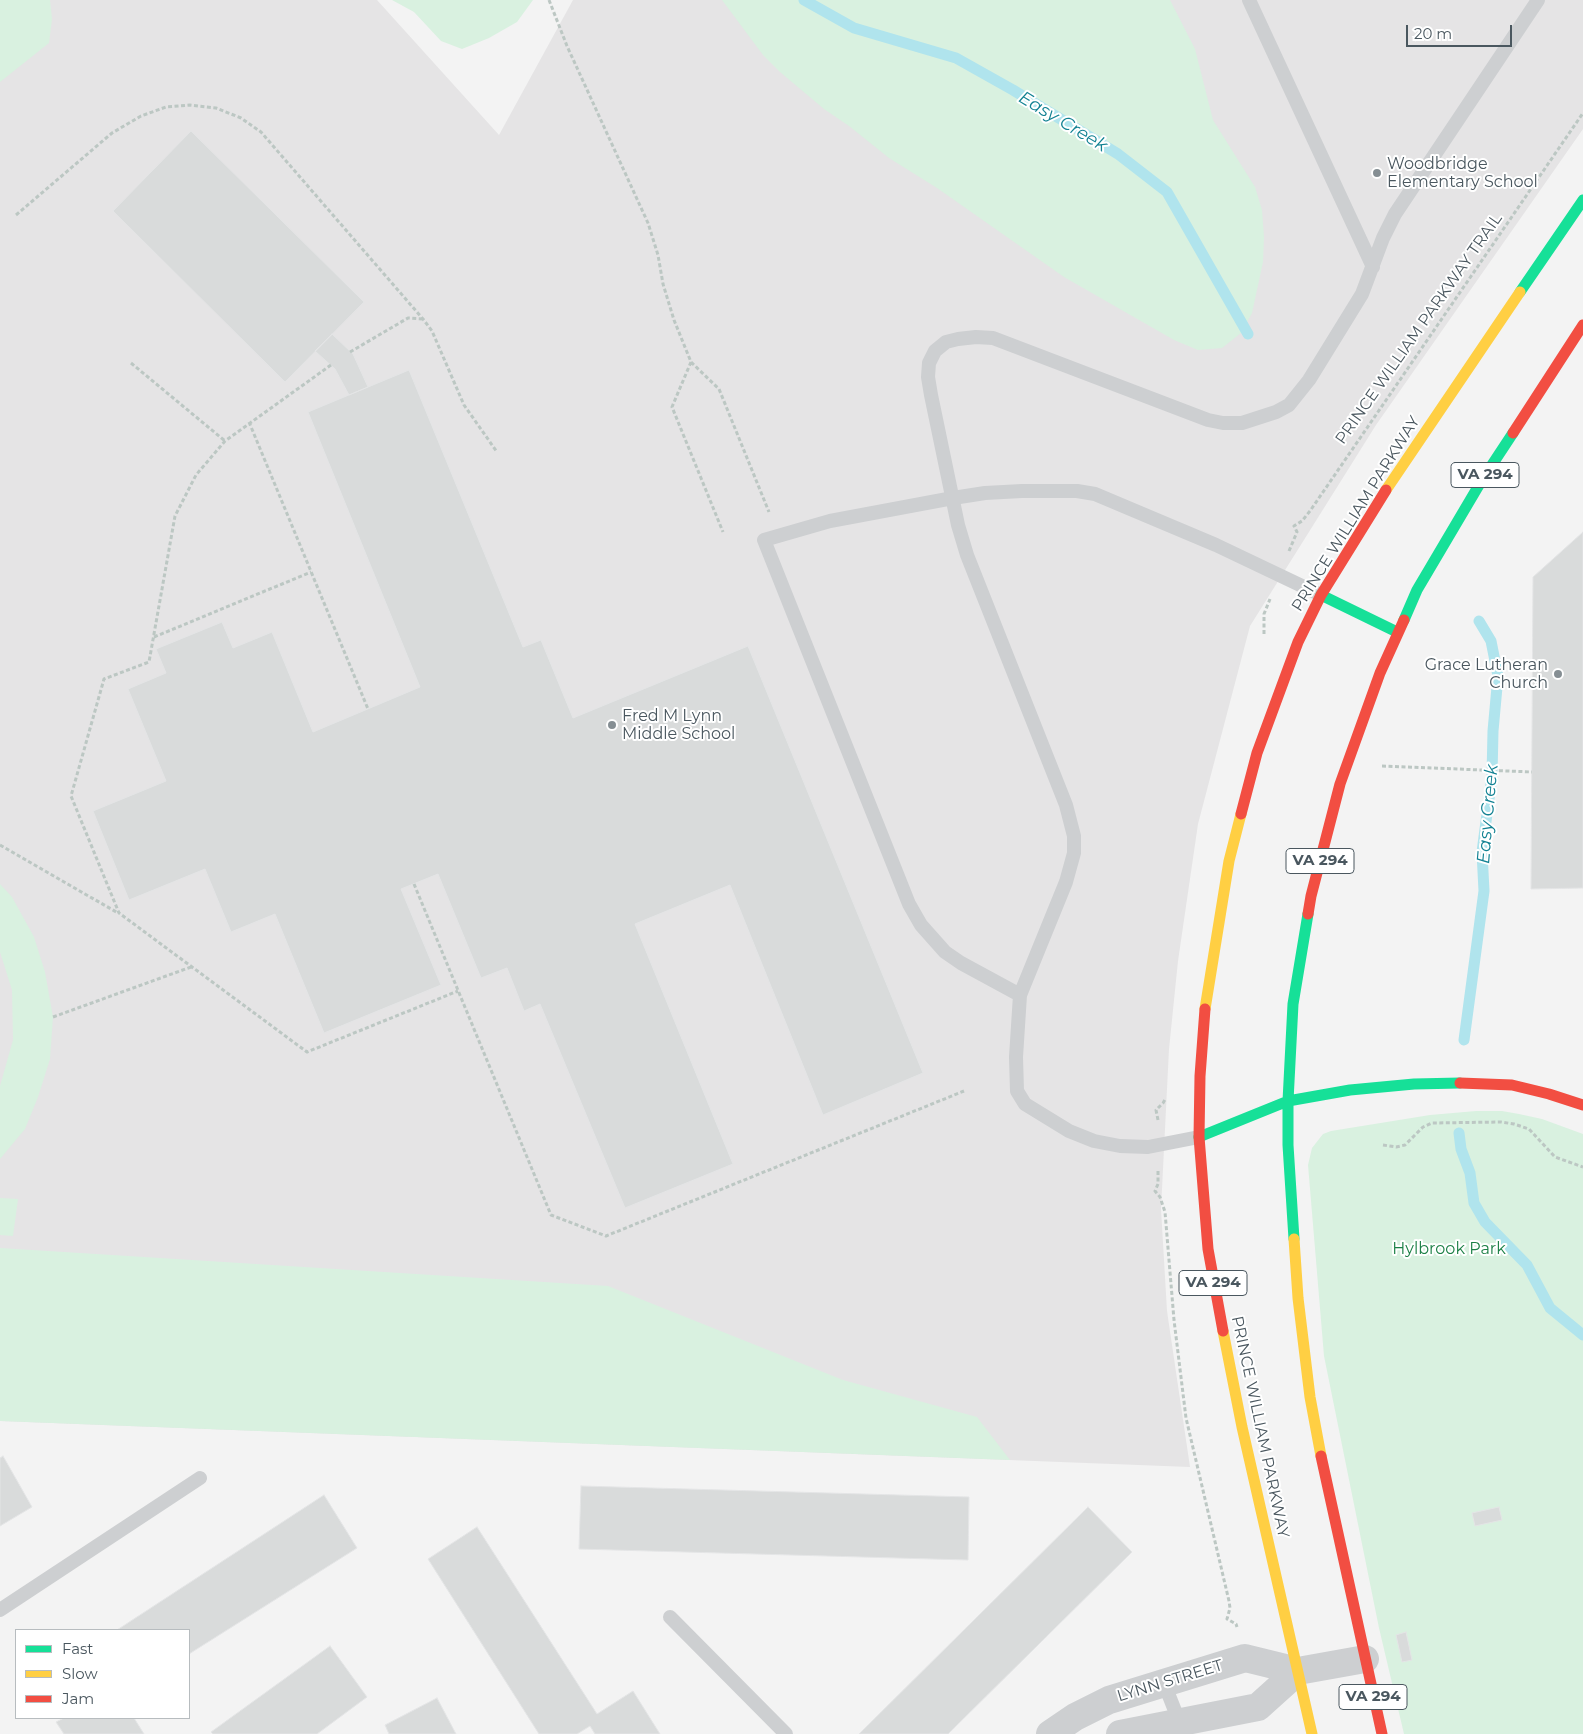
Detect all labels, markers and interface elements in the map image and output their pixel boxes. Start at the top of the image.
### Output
scale bar [1408,15,1514,47]
text: 20 m [1414,24,1452,43]
water label: Easy Creek [1015,87,1111,157]
place label: Woodbridge Elementary School [1387,154,1538,192]
marker: Woodbridge Elementary School [1371,167,1383,179]
street label: PRINCE WILLIAM PARKWAY TRAIL [1332,210,1506,448]
street label: PRINCE WILLIAM PARKWAY [1288,413,1424,615]
road number: VA 294 [1451,462,1519,488]
place label: Grace Lutheran Church [1425,655,1548,693]
marker: Grace Lutheran Church [1552,668,1564,680]
place label: Fred M Lynn Middle School [622,706,735,744]
marker: Fred M Lynn Middle School [606,719,618,731]
water label: Easy Creek [1473,763,1503,865]
road number: VA 294 [1286,848,1354,874]
park label: Hylbrook Park [1392,1239,1506,1259]
road number: VA 294 [1179,1270,1247,1296]
street label: PRINCE WILLIAM PARKWAY [1227,1314,1293,1540]
legend [15,1629,190,1719]
text: Fast [62,1639,93,1658]
street label: LYNN STREET [1115,1656,1225,1706]
text: Slow [62,1664,98,1683]
road number: VA 294 [1339,1684,1407,1710]
text: Jam [62,1689,94,1708]

